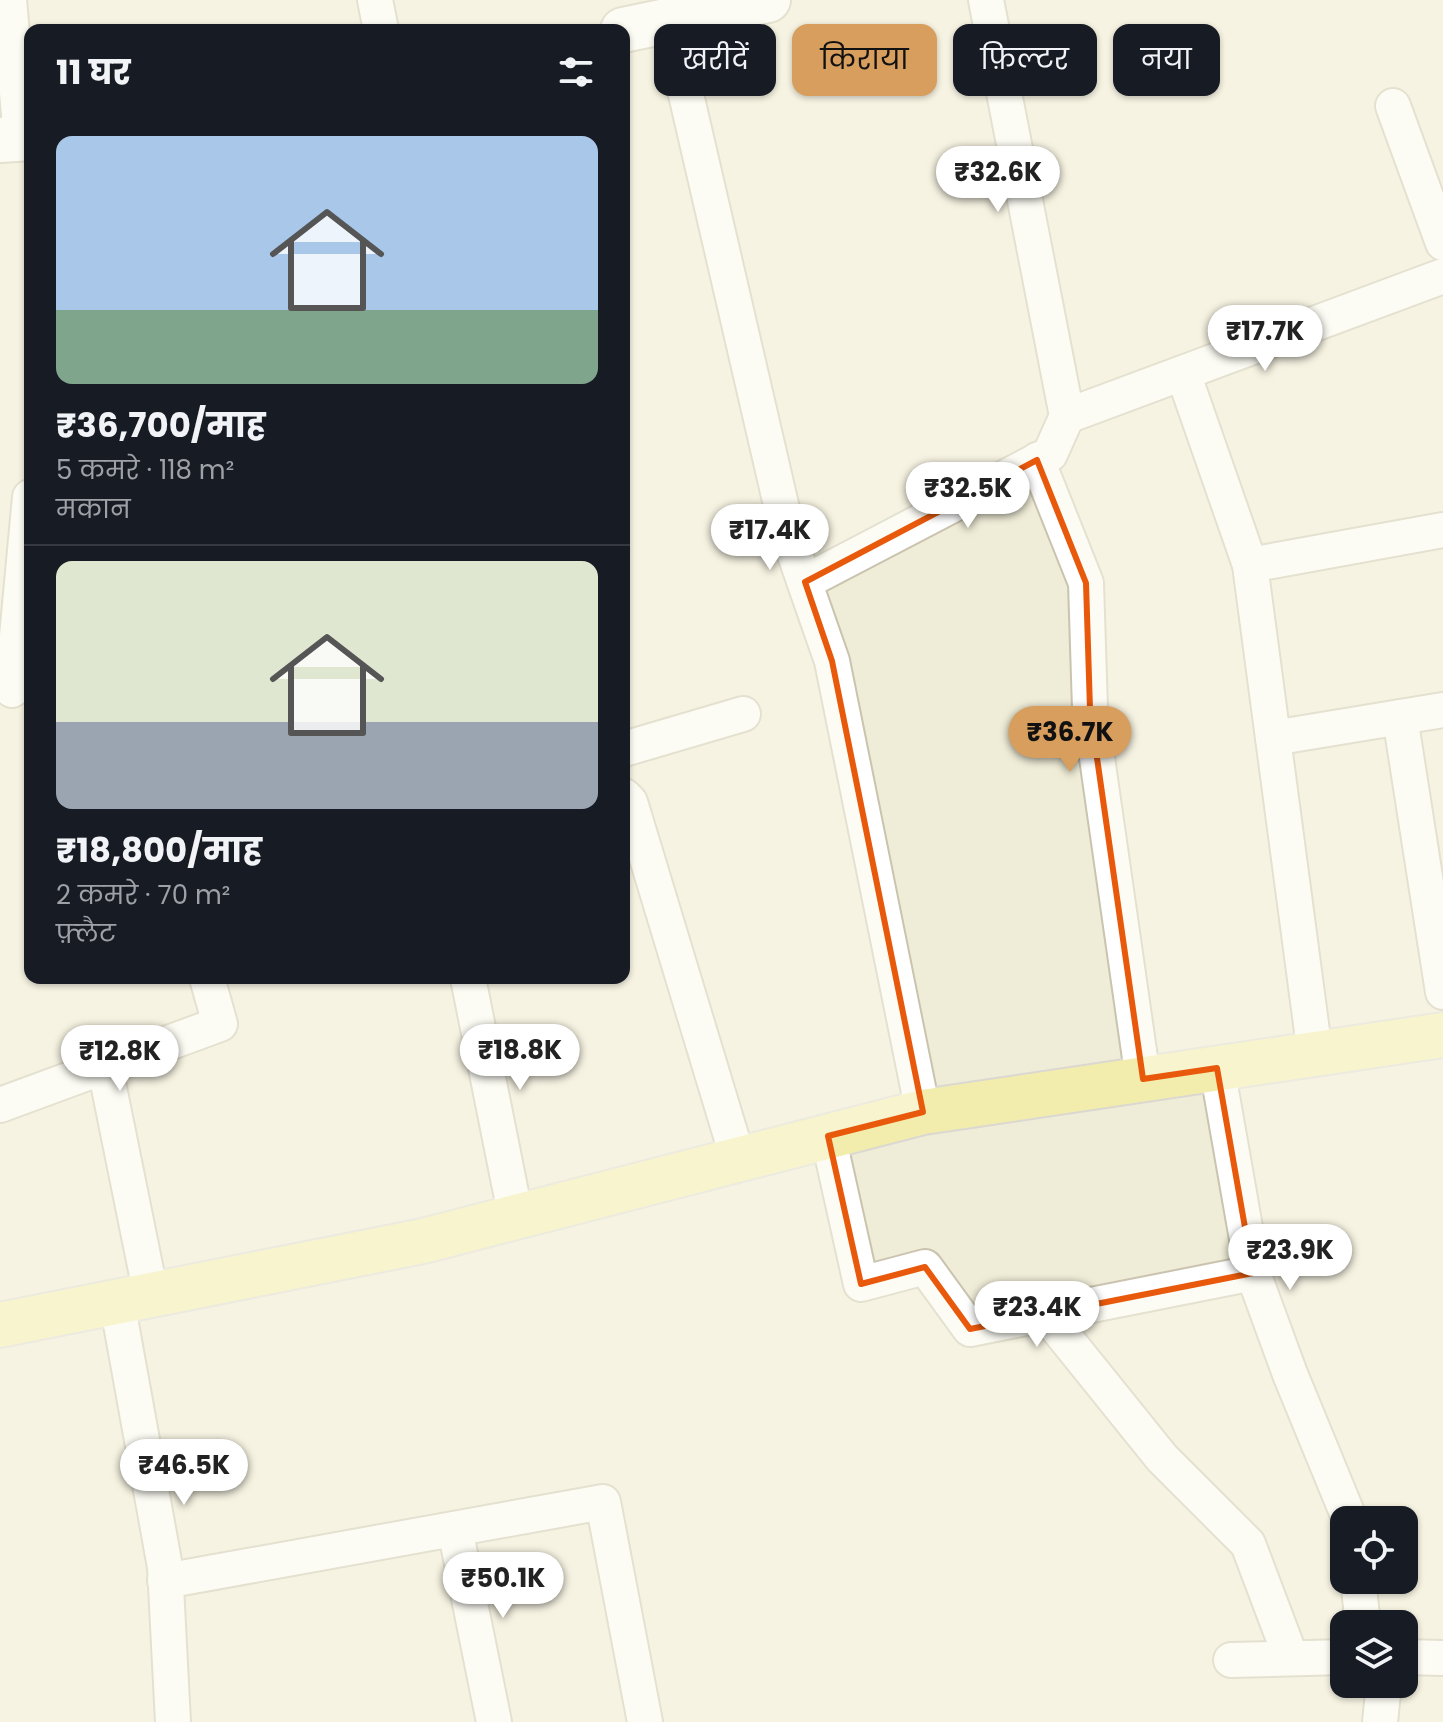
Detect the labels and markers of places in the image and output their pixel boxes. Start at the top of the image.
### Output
pin: ₹32.6K [933,146,1063,214]
pin: ₹17.7K [1200,305,1330,373]
pin: ₹32.5K [903,462,1033,530]
pin: ₹17.4K [705,504,835,572]
pin: ₹36.7K [1005,706,1135,774]
pin: ₹18.8K [455,1024,585,1092]
pin: ₹12.8K [55,1025,185,1093]
pin: ₹23.9K [1225,1224,1355,1292]
pin: ₹23.4K [972,1281,1102,1349]
pin: ₹46.5K [119,1439,249,1507]
pin: ₹50.1K [438,1552,568,1620]

